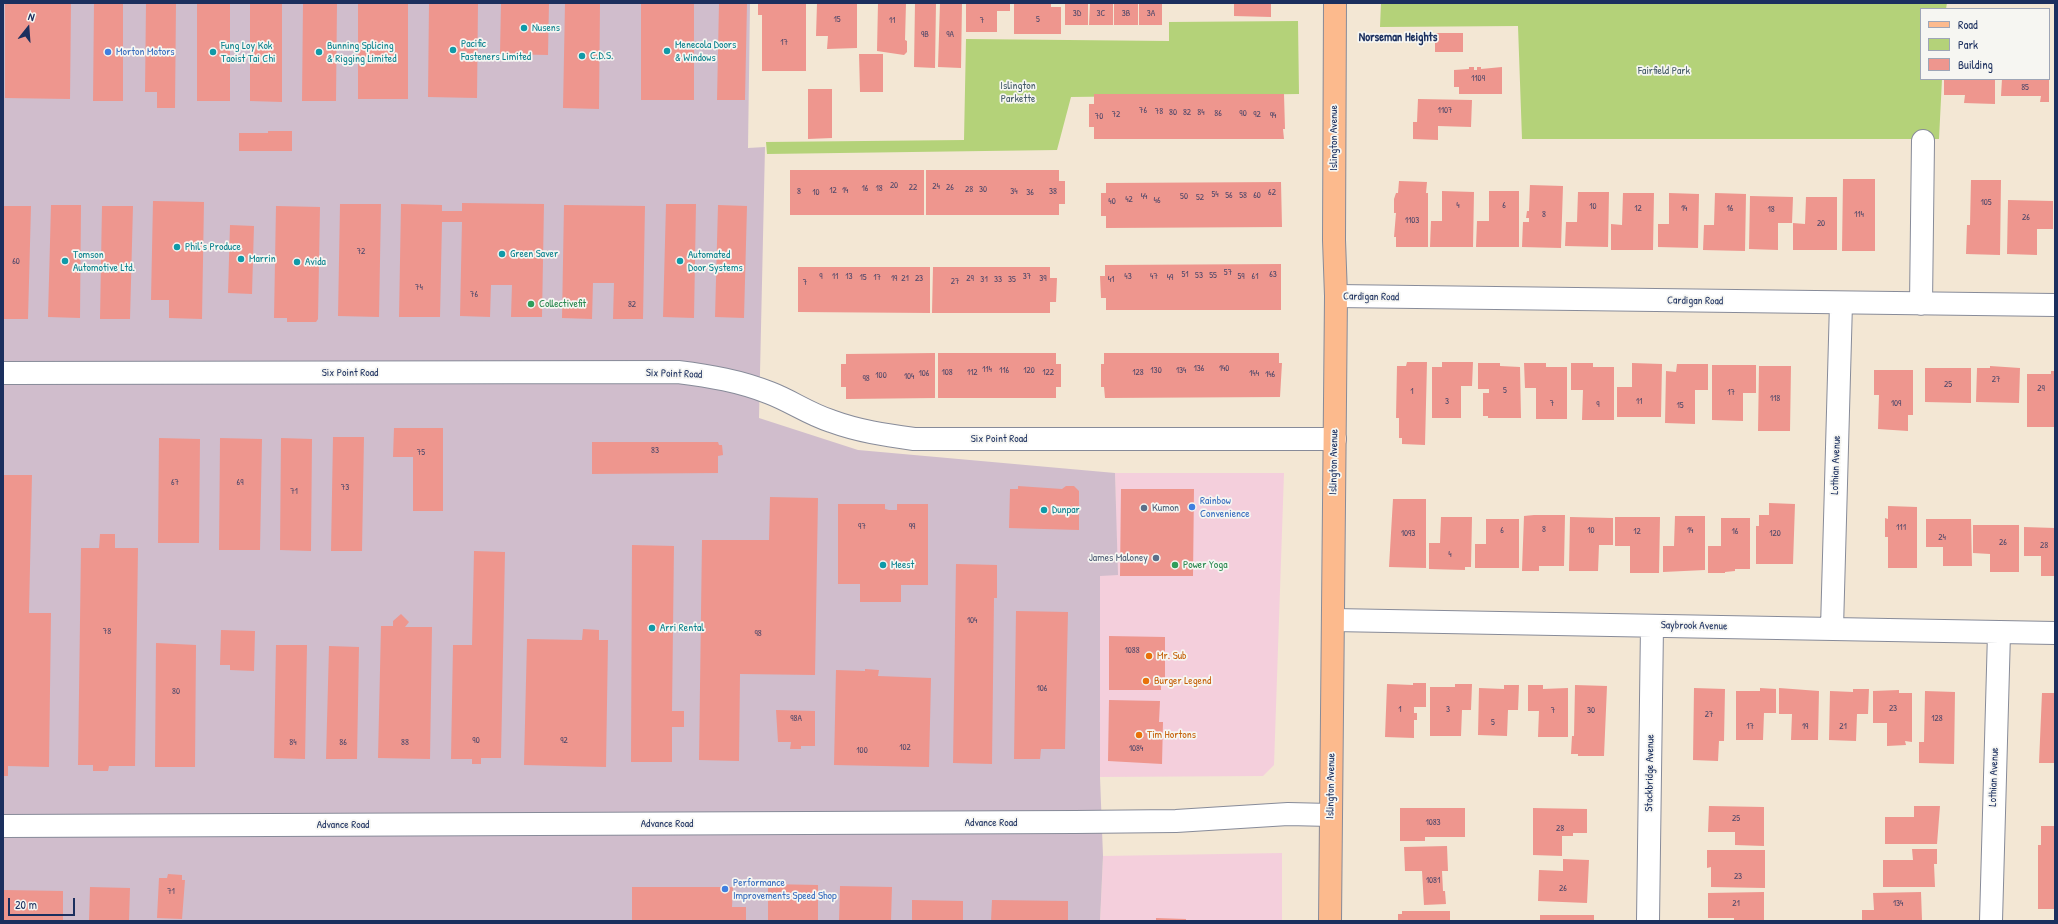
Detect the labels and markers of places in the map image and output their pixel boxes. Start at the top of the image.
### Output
place label: Nusens [532,21,560,35]
marker: Nusens [519,23,529,33]
place label: Pacific Fasteners Limited [461,37,531,63]
place label: Menecola Doors & Windows [675,38,736,64]
place label: Fung Loy Kok Taoist Tai Chi [221,39,275,65]
place label: Bunning Splicing & Rigging Limited [327,39,396,65]
place label: Morton Motors [116,45,175,59]
marker: Pacific Fasteners Limited [448,45,458,55]
marker: Menecola Doors & Windows [662,46,672,56]
marker: Morton Motors [103,47,113,57]
marker: Fung Loy Kok Taoist Tai Chi [208,47,218,57]
marker: Bunning Splicing & Rigging Limited [314,47,324,57]
place label: C.D.S. [590,49,613,63]
marker: C.D.S. [577,51,587,61]
place label: Phil’s Produce [185,240,241,254]
marker: Phil’s Produce [172,242,182,252]
place label: Green Saver [510,247,558,261]
place label: Tomson Automotive Ltd. [73,248,135,274]
place label: Automated Door Systems [688,248,743,274]
marker: Green Saver [497,249,507,259]
place label: Marrin [249,252,276,266]
marker: Marrin [236,254,246,264]
place label: Avida [305,255,326,269]
marker: Tomson Automotive Ltd. [60,256,70,266]
marker: Automated Door Systems [675,256,685,266]
marker: Avida [292,257,302,267]
place label: Collectivefit [539,297,586,311]
marker: Collectivefit [526,299,536,309]
place label: Rainbow Convenience [1200,494,1250,520]
place label: Kumon [1152,501,1179,515]
marker: Rainbow Convenience [1187,502,1197,512]
place label: Dunpar [1052,503,1080,517]
marker: Kumon [1139,503,1149,513]
marker: Dunpar [1039,505,1049,515]
place label: James Maloney [1089,551,1148,565]
marker: James Maloney [1151,553,1161,563]
place label: Meest [891,558,914,572]
place label: Power Yoga [1183,558,1227,572]
marker: Meest [878,560,888,570]
marker: Power Yoga [1170,560,1180,570]
place label: Arri Rental [660,621,704,635]
marker: Arri Rental [647,623,657,633]
place label: Mr. Sub [1157,649,1187,663]
marker: Mr. Sub [1144,651,1154,661]
place label: Burger Legend [1154,674,1211,688]
marker: Burger Legend [1141,676,1151,686]
place label: Tim Hortons [1147,728,1196,742]
marker: Tim Hortons [1134,730,1144,740]
place label: Performance Improvements Speed Shop [733,876,837,902]
marker: Performance Improvements Speed Shop [720,884,730,894]

